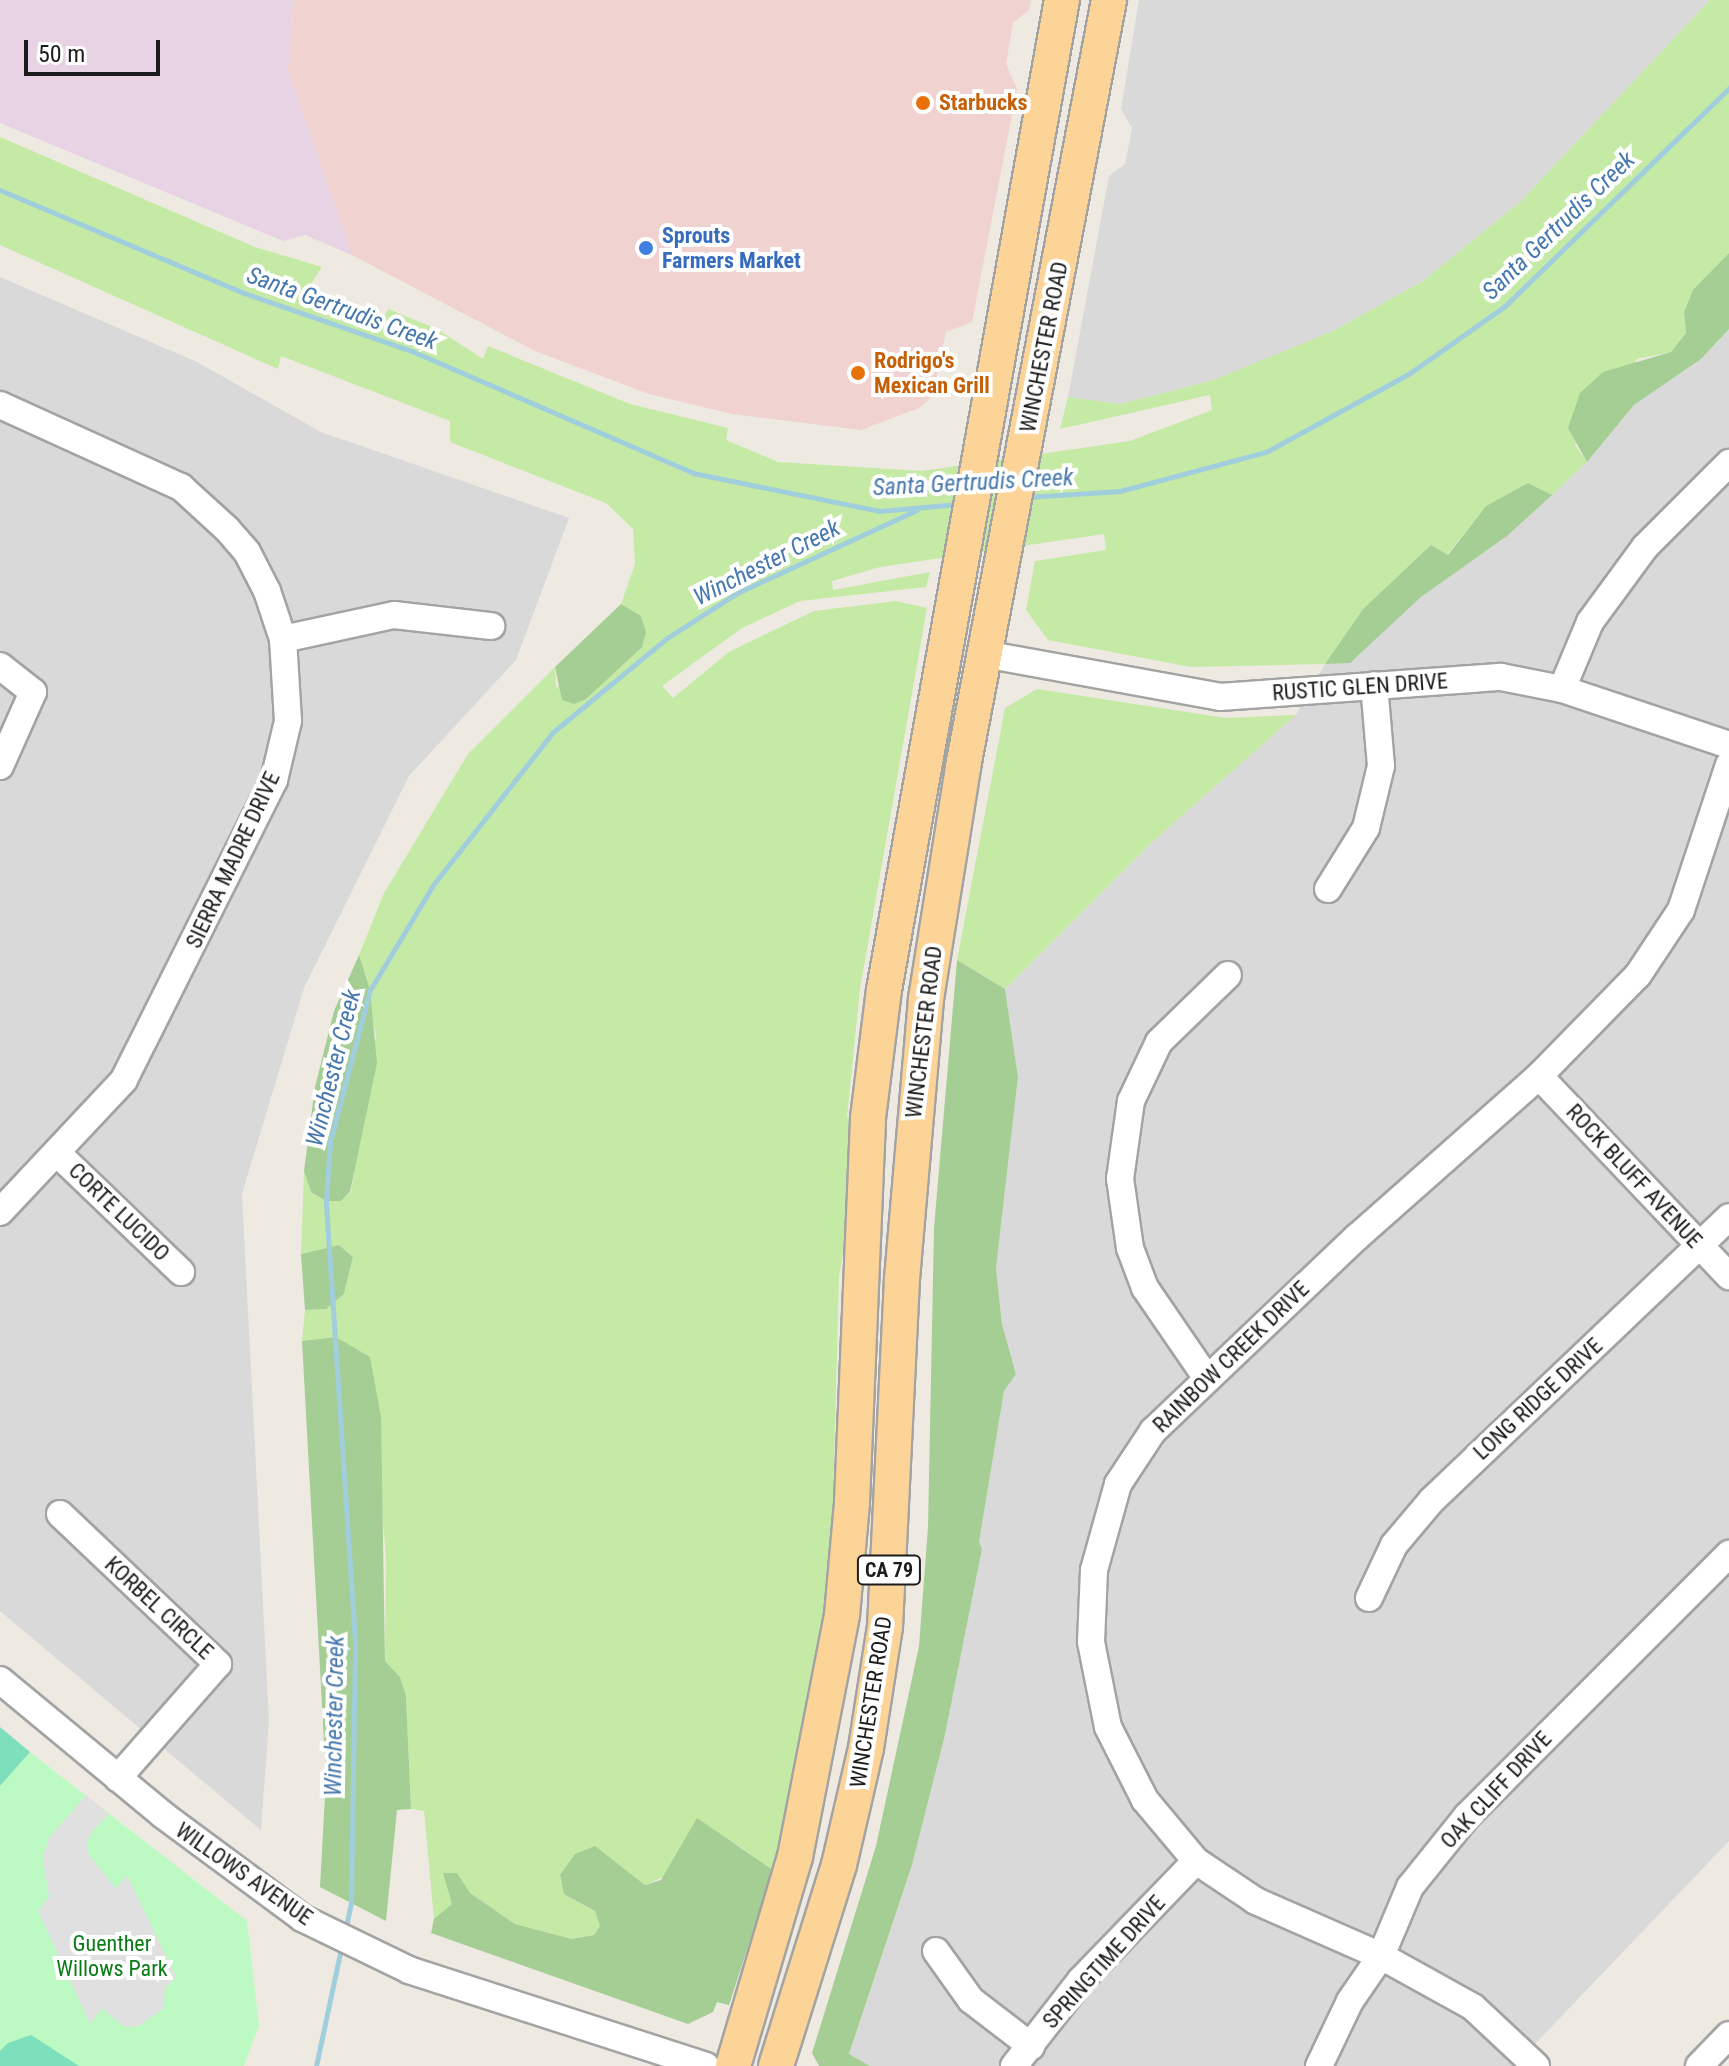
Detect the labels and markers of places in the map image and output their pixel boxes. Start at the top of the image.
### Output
place label: Starbucks [939,90,1028,116]
marker: Starbucks [914,94,932,112]
place label: Sprouts Farmers Market [662,222,801,274]
marker: Sprouts Farmers Market [637,239,655,257]
place label: Rodrigo's Mexican Grill [874,347,990,398]
marker: Rodrigo's Mexican Grill [849,364,867,382]

